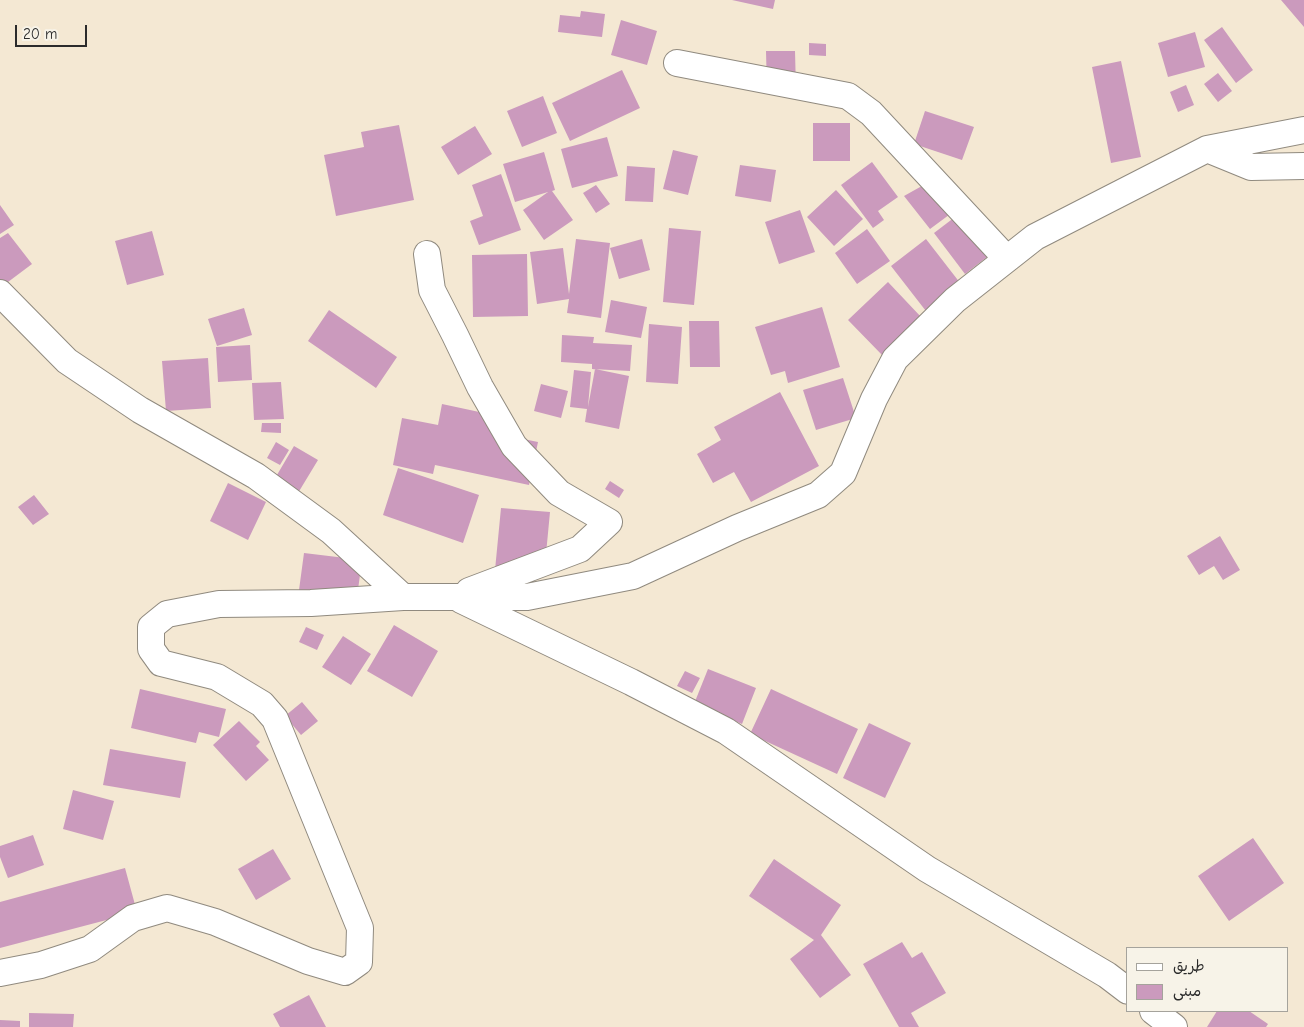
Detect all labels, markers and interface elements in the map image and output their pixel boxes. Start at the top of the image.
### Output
scale bar [18,15,90,47]
text: 20 m [23,25,57,43]
legend [1126,947,1289,1012]
text: طريق [1173,957,1205,975]
text: مبنى [1173,982,1201,1000]

